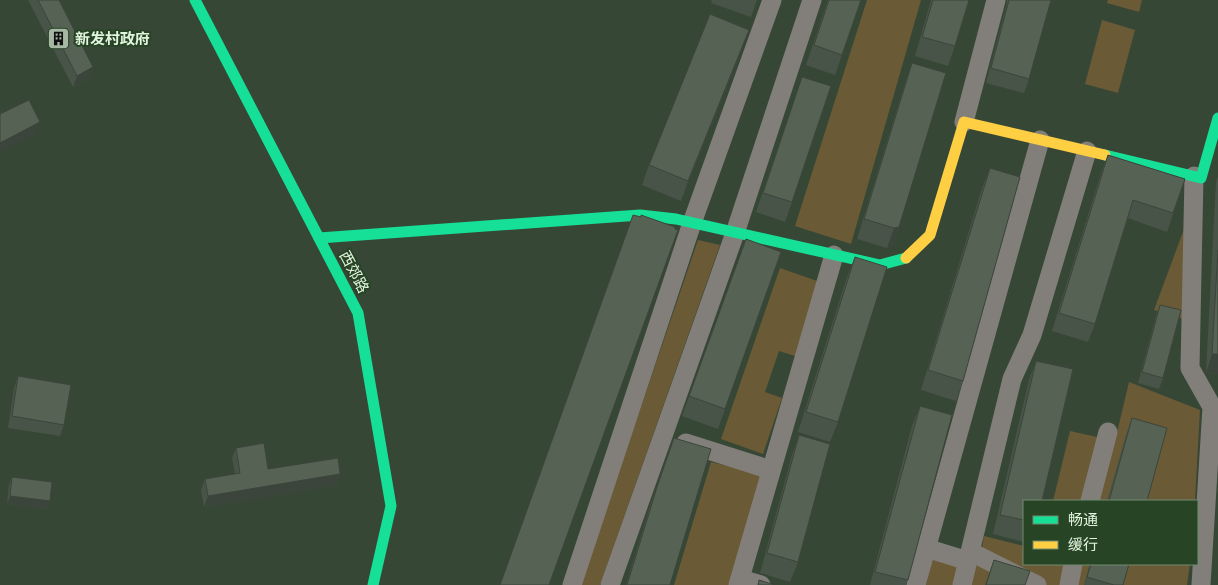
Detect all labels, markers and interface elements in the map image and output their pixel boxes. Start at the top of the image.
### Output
building icon: 新发村政府 [47,27,71,51]
place label: 新发村政府 [75,30,150,48]
street label: 西郊路 [335,248,373,296]
legend [1023,500,1198,565]
text: 畅通 [1068,511,1098,529]
text: 缓行 [1068,536,1098,554]

